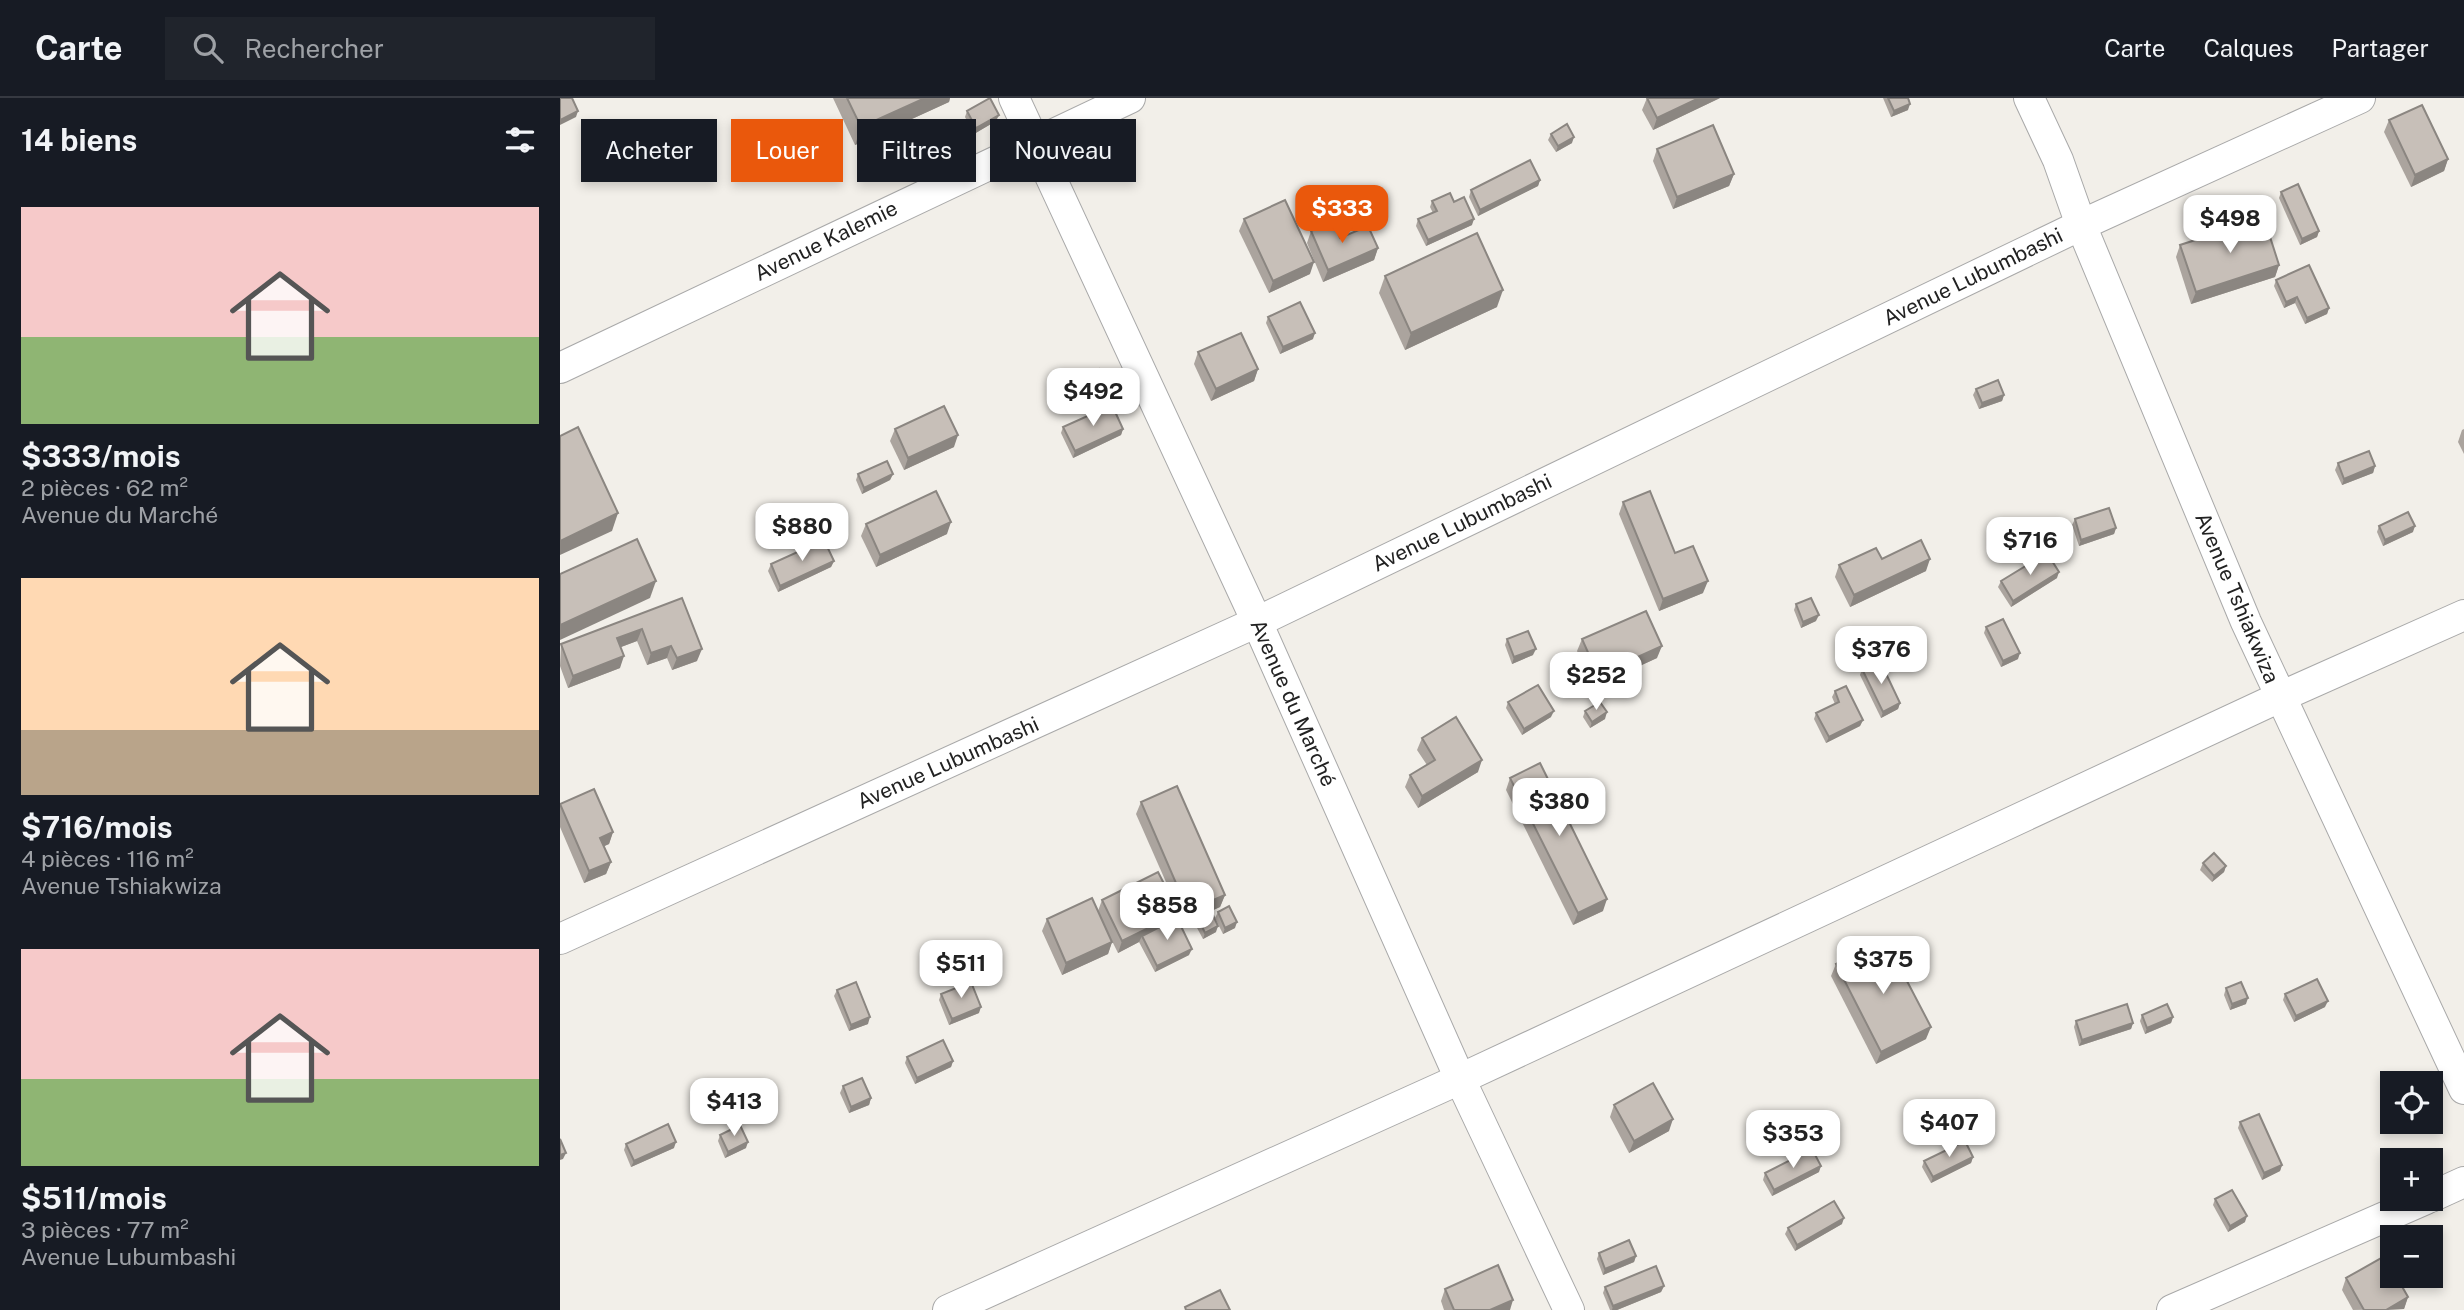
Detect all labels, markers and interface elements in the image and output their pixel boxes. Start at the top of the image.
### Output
search box [165,17,655,80]
text: Carte [35,29,123,67]
icon: search [189,29,227,67]
text: Rechercher [245,33,384,64]
text: Carte [2104,34,2165,62]
text: Calques [2203,34,2294,62]
text: Partager [2332,34,2429,62]
chip: Acheter [581,119,717,182]
chip: Louer [731,119,843,182]
chip: Filtres [857,119,976,182]
chip: Nouveau [990,119,1136,182]
icon: filters [501,121,539,159]
text: 14 biens [21,122,137,158]
pin: $333 [1301,186,1383,245]
text: $333 [1311,194,1373,221]
street label: Avenue Kalemie [750,195,901,286]
pin: $498 [2189,195,2271,255]
text: $498 [2199,204,2261,231]
street label: Avenue Lubumbashi [1879,222,2067,331]
icon: home [217,253,343,379]
pin: $492 [1052,368,1134,428]
text: $492 [1063,377,1123,404]
text: $333/mois [21,438,180,474]
street label: Avenue Lubumbashi [1368,468,1556,577]
text: 2 pièces · 62 m² [21,474,188,501]
text: Avenue du Marché [21,501,218,528]
pin: $880 [761,504,843,563]
street label: Avenue Tshiakwiza [2190,509,2285,687]
text: $880 [771,512,833,539]
pin: $716 [1989,518,2071,577]
text: $716 [2002,526,2058,553]
street label: Avenue du Marché [1245,615,1342,790]
icon: home [217,624,343,750]
pin: $376 [1840,626,1922,686]
text: $376 [1851,635,1911,662]
pin: $252 [1555,652,1637,712]
text: $252 [1566,661,1626,688]
street label: Avenue Lubumbashi [853,711,1043,814]
pin: $380 [1518,778,1600,838]
text: $380 [1528,787,1590,814]
text: $716/mois [21,809,173,845]
text: 4 pièces · 116 m² [21,845,194,872]
text: Avenue Tshiakwiza [21,872,222,899]
pin: $858 [1126,882,1208,942]
text: $858 [1136,891,1198,918]
pin: $375 [1842,936,1924,996]
pin: $511 [920,940,1002,1000]
text: $375 [1853,945,1913,972]
text: $511 [936,949,986,976]
icon: home [217,995,343,1121]
map controls [2380,1071,2443,1288]
button: locate [2380,1071,2443,1134]
pin: $413 [693,1079,775,1138]
text: $413 [706,1087,762,1114]
pin: $407 [1908,1100,1990,1159]
text: $407 [1919,1108,1979,1135]
pin: $353 [1752,1110,1834,1170]
text: $353 [1762,1119,1824,1146]
button: + [2380,1148,2443,1211]
text: $511/mois [21,1180,167,1216]
text: 3 pièces · 77 m² [21,1216,189,1243]
button: − [2380,1225,2443,1288]
text: Avenue Lubumbashi [21,1243,236,1270]

